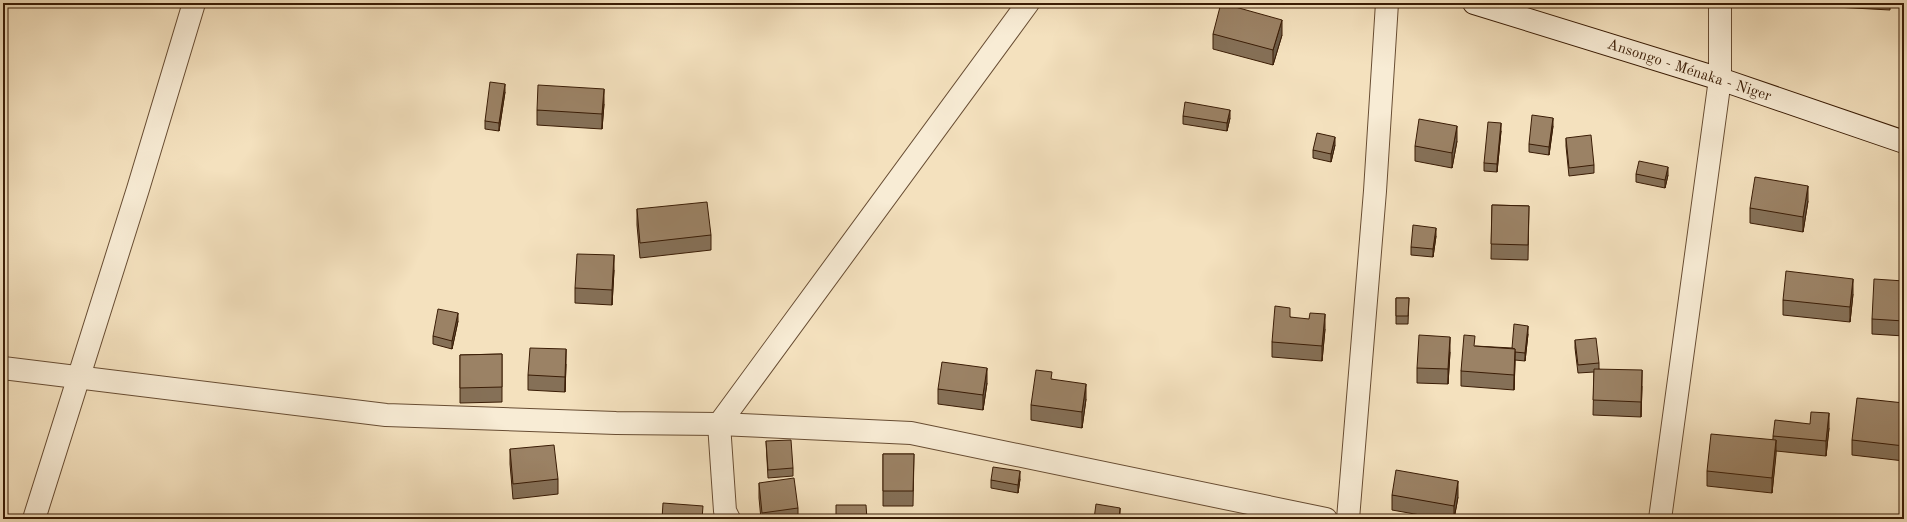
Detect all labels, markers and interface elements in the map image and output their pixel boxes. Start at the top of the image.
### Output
street label: Ansongo - Ménaka - Niger [1605,37,1773,105]

